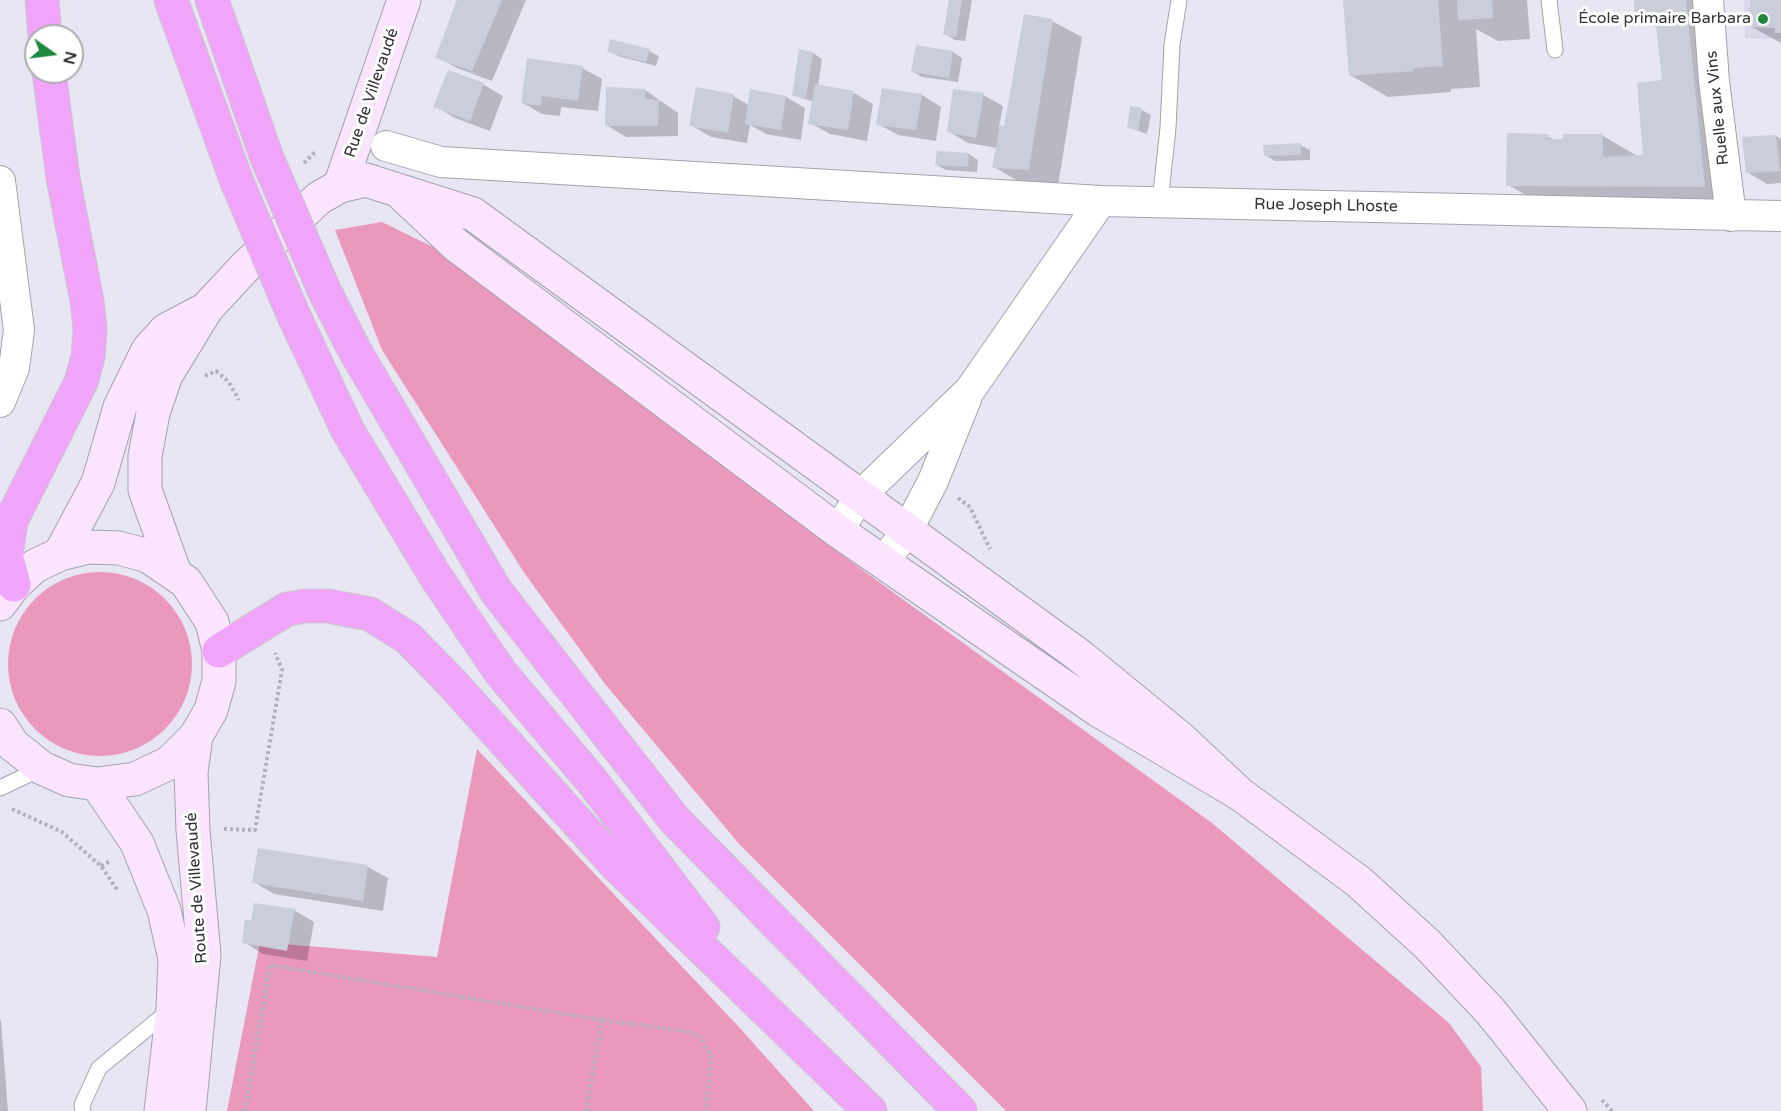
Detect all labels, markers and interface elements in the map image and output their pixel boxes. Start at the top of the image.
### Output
place label: École primaire Barbara [1578,9,1751,29]
marker: École primaire Barbara [1756,12,1770,26]
north arrow [24,24,84,84]
street label: Rue de Villevaudé [341,26,403,160]
text: N [58,49,81,67]
street label: Ruelle aux Vins [1702,50,1734,166]
street label: Rue Joseph Lhoste [1254,195,1398,217]
street label: Route de Villevaudé [182,812,212,964]

